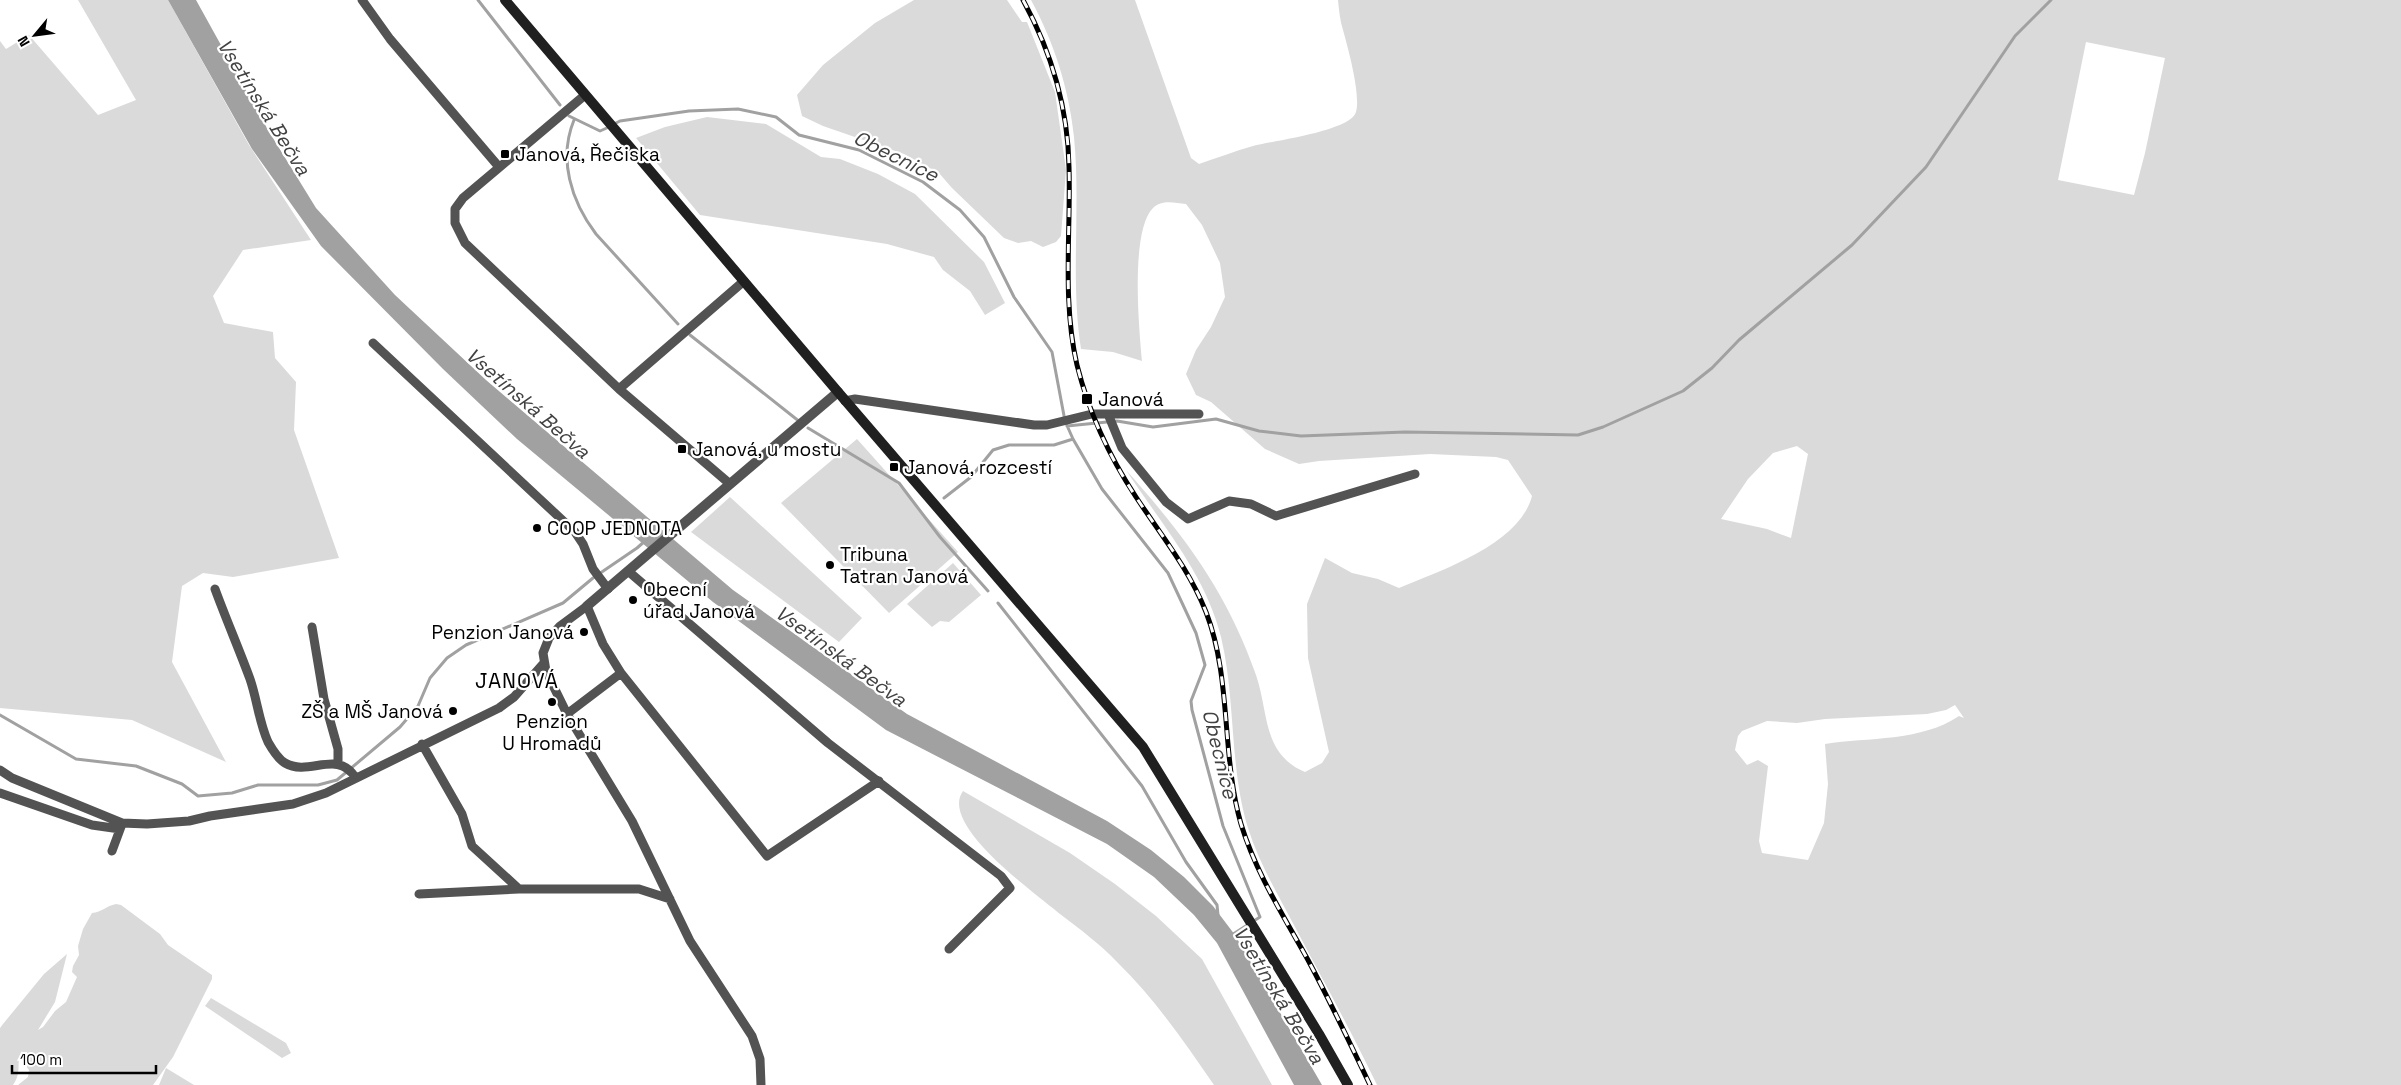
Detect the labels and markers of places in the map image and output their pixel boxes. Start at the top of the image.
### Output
place label: Janová, Řečiska [515,142,660,167]
marker: Janová, Řečiska [499,148,511,160]
place label: Janová [1098,387,1164,412]
marker: Janová [1080,392,1094,406]
place label: Janová, u mostu [692,437,841,462]
marker: Janová, u mostu [676,443,688,455]
place label: Janová, rozcestí [904,455,1053,480]
marker: Janová, rozcestí [888,461,900,473]
place label: COOP JEDNOTA [547,516,682,541]
marker: COOP JEDNOTA [531,522,543,534]
place label: Tribuna Tatran Janová [840,542,969,589]
marker: Tribuna Tatran Janová [824,559,836,571]
place label: Obecní úřad Janová [643,577,755,624]
marker: Obecní úřad Janová [627,594,639,606]
place label: Penzion Janová [432,620,574,645]
marker: Penzion Janová [578,626,590,638]
marker: Penzion U Hromadů [546,696,558,708]
place label: ZŠ a MŠ Janová [301,699,443,724]
marker: ZŠ a MŠ Janová [447,705,459,717]
place label: Penzion U Hromadů [502,709,602,756]

